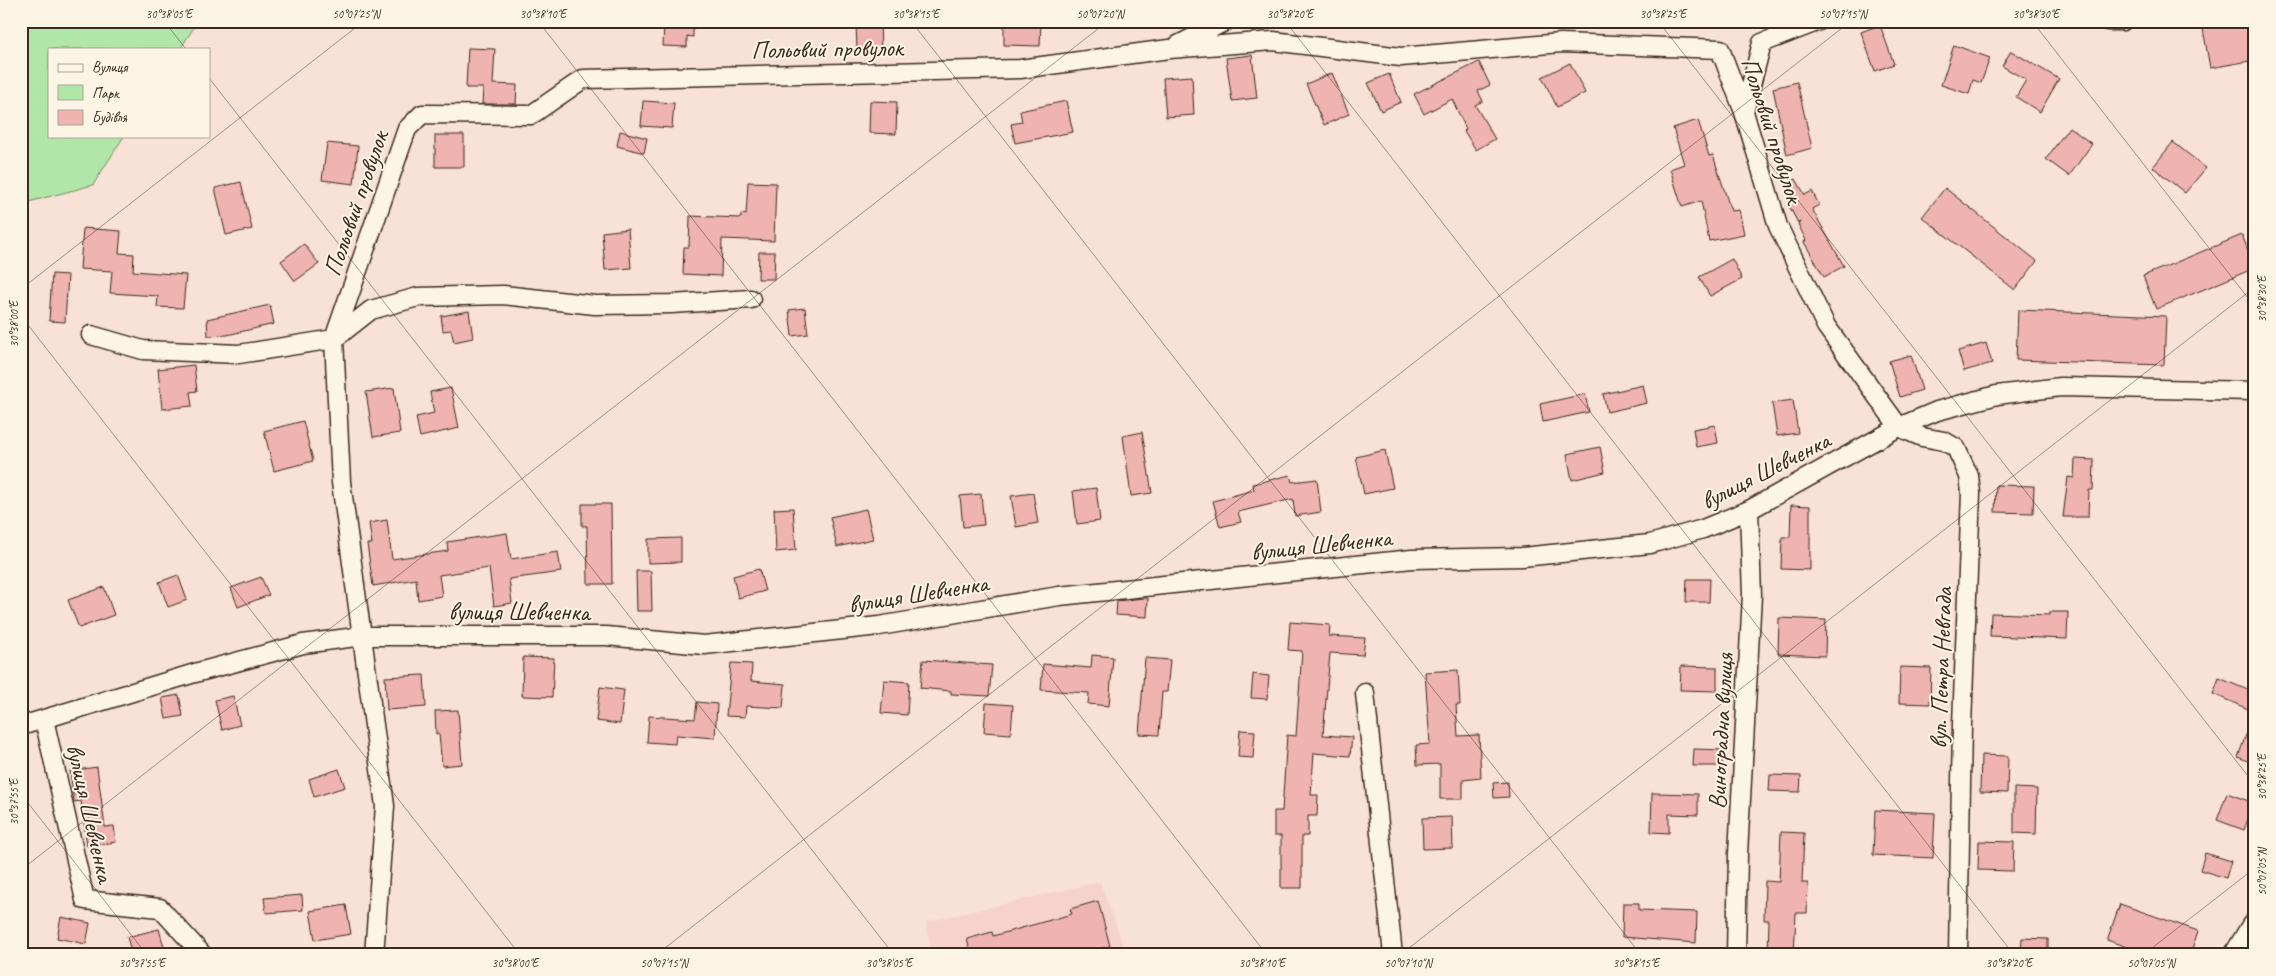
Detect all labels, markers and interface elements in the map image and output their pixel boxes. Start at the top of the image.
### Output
text: 30°38'05"E [146,6,194,22]
text: 50°07'25"N [332,6,381,22]
text: 30°38'10"E [520,6,568,22]
text: 30°38'15"E [893,6,941,22]
text: 50°07'20"N [1076,6,1125,22]
text: 30°38'20"E [1267,6,1315,22]
text: 30°38'25"E [1640,6,1688,22]
text: 50°07'15"N [1819,6,1868,22]
text: 30°38'30"E [2013,6,2061,22]
street label: Польовий провулок [751,32,905,66]
legend [48,48,210,138]
street label: Польовий провулок [1733,53,1811,209]
text: Вулиця [92,58,129,77]
text: Парк [92,84,120,103]
text: Будівля [92,108,127,127]
street label: Польовий провулок [316,125,396,280]
text: 30°38'30"E [2254,274,2270,322]
text: 30°38'00"E [6,299,22,347]
street label: вулиця Шевченка [1695,423,1838,517]
street label: вулиця Шевченка [1249,521,1396,568]
street label: вулиця Шевченка [846,567,993,621]
street label: вул. Петра Невгада [1922,585,1960,749]
street label: вулиця Шевченка [448,596,592,628]
street label: Виноградна вулиця [1701,651,1741,810]
street label: вулиця Шевченка [59,741,122,888]
text: 30°38'25"E [2254,752,2270,800]
text: 30°37'55"E [6,777,22,825]
text: 50°07'05"N [2254,847,2270,896]
text: 30°37'55"E [119,955,167,971]
text: 30°38'00"E [492,955,540,971]
text: 50°07'15"N [640,955,689,971]
text: 30°38'05"E [866,955,914,971]
text: 30°38'10"E [1239,955,1287,971]
text: 50°07'10"N [1384,955,1433,971]
text: 30°38'15"E [1613,955,1661,971]
text: 30°38'20"E [1986,955,2034,971]
text: 50°07'05"N [2127,955,2176,971]

